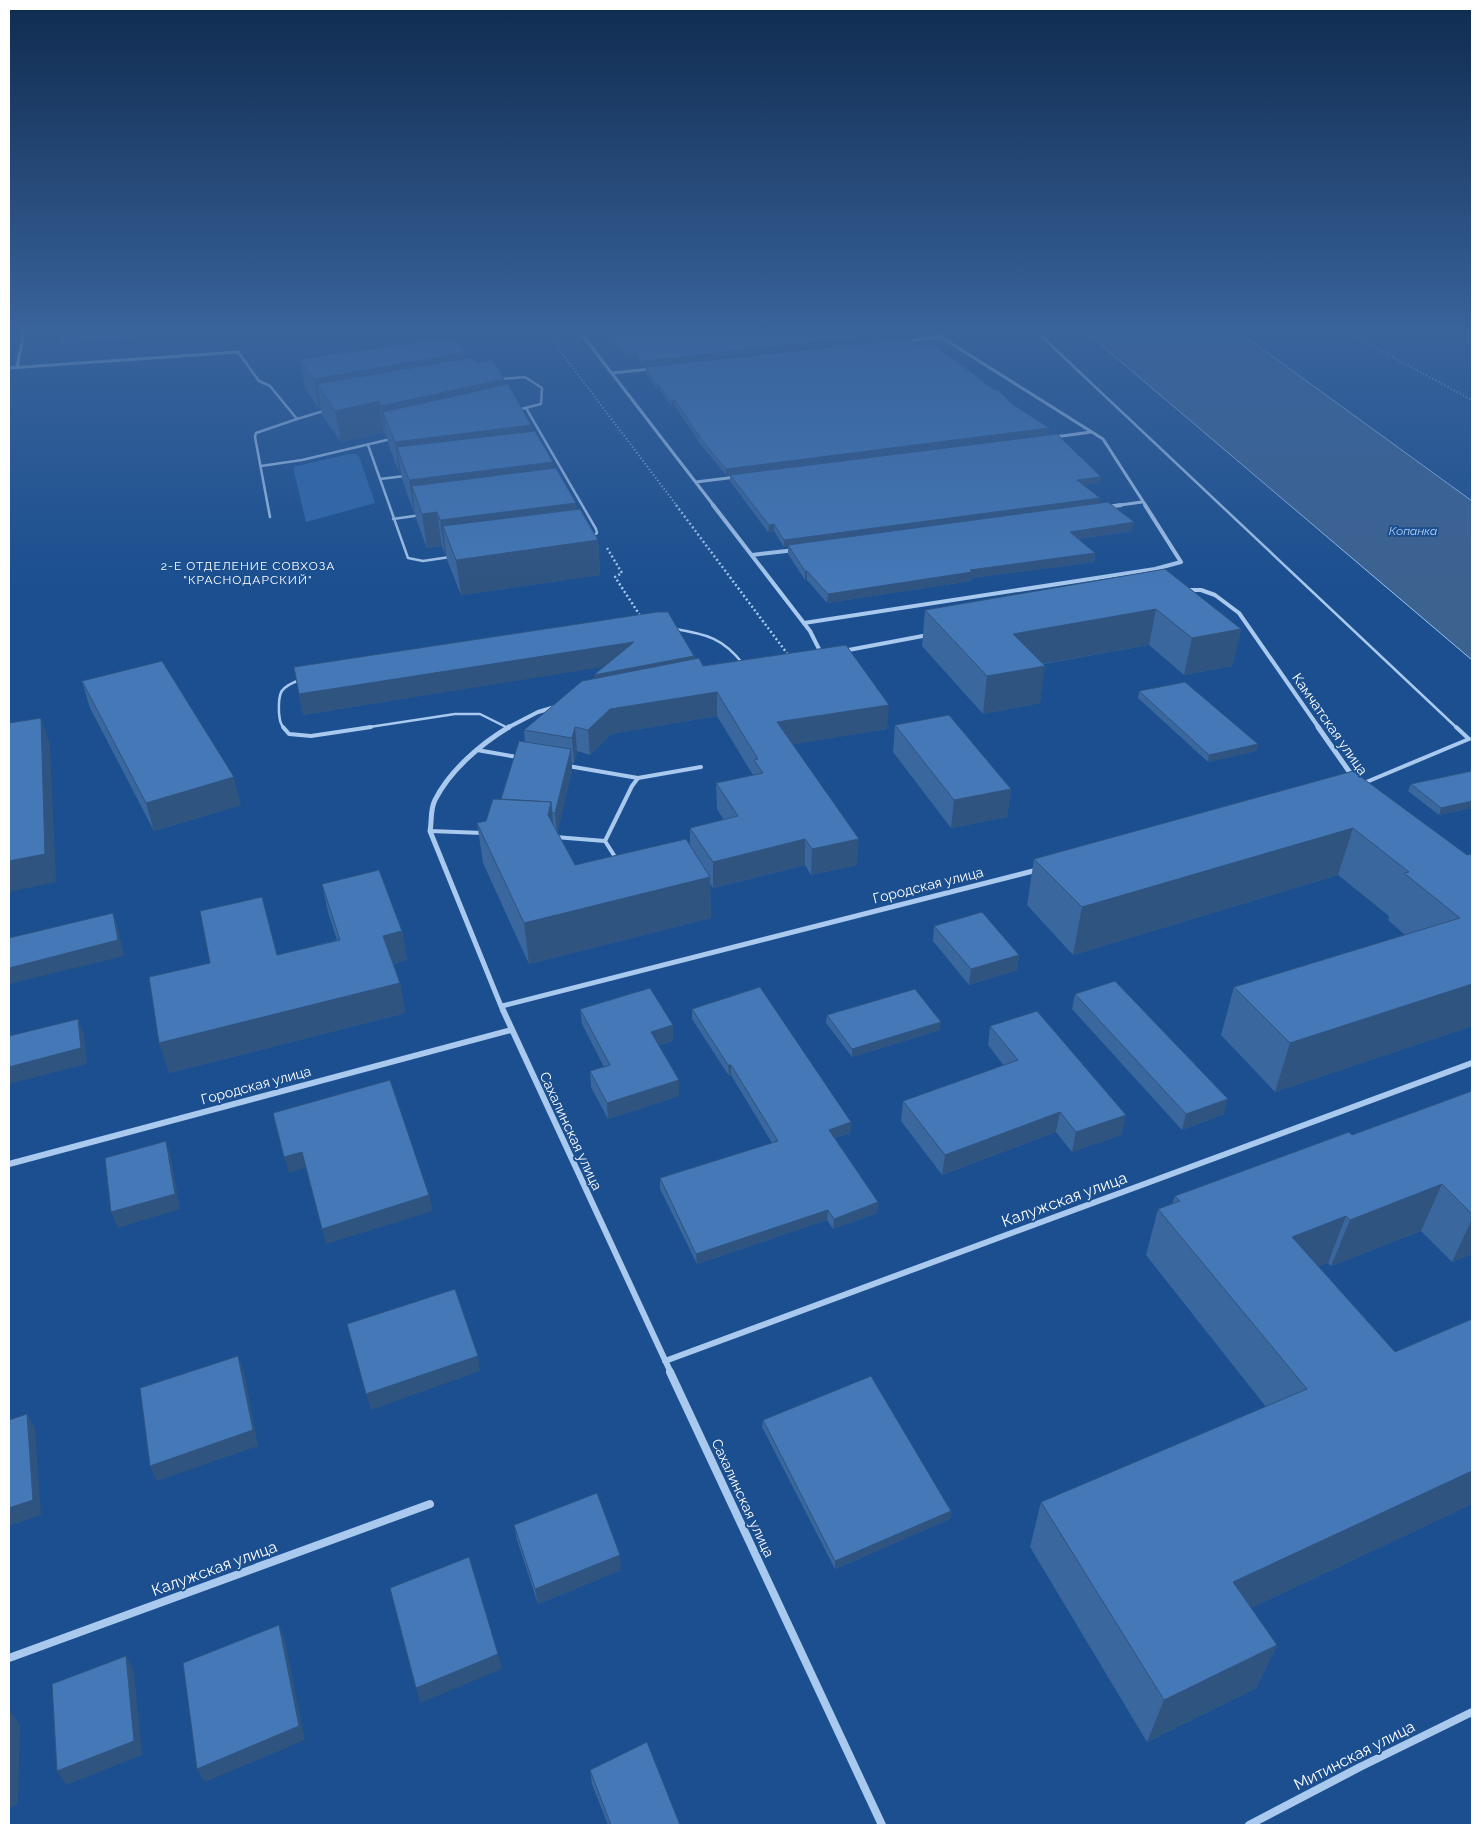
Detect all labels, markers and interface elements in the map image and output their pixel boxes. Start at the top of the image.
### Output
water label: Копанка [1389,524,1437,538]
district label: 2-Е ОТДЕЛЕНИЕ СОВХОЗА "КРАСНОДАРСКИЙ" [161,559,335,587]
street label: Камчатская улица [1289,670,1371,778]
street label: Городская улица [871,864,985,906]
street label: Городская улица [199,1063,313,1107]
street label: Сахалинская улица [537,1069,605,1193]
street label: Калужская улица [999,1168,1130,1231]
street label: Сахалинская улица [709,1436,777,1560]
street label: Калужская улица [149,1537,280,1600]
street label: Митинская улица [1291,1717,1418,1794]

